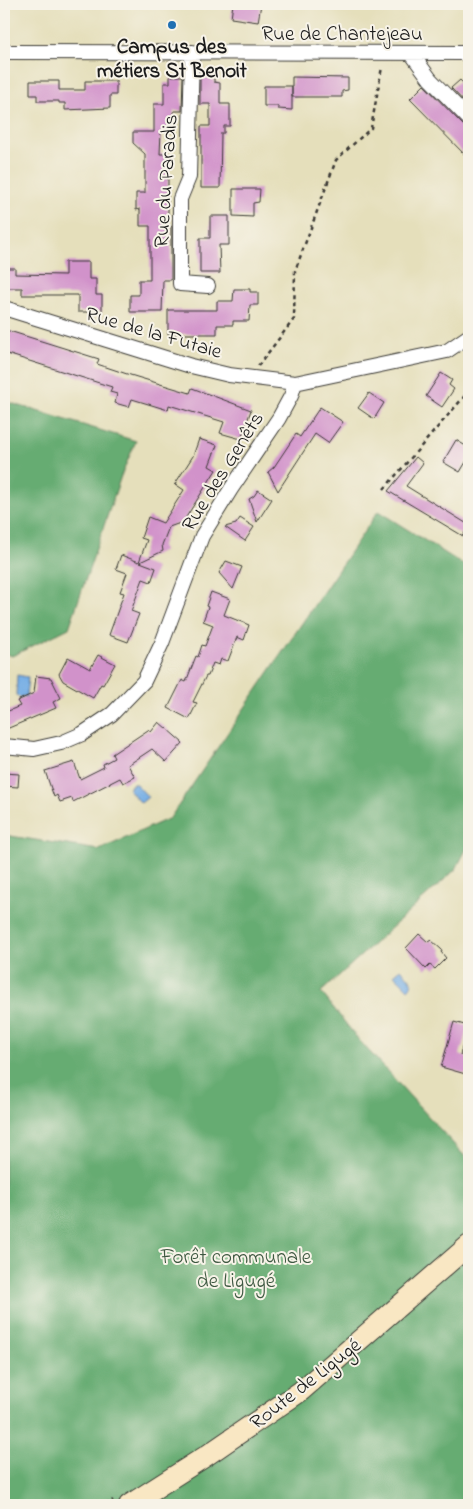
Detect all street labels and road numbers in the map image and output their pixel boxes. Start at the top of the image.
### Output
street label: Rue de Chantejeau [261,20,423,50]
street label: Rue du Paradis [147,113,187,249]
street label: Rue de la Futaie [82,300,226,368]
street label: Rue des Genêts [175,407,272,537]
street label: Route de Ligugé [244,1331,370,1439]

